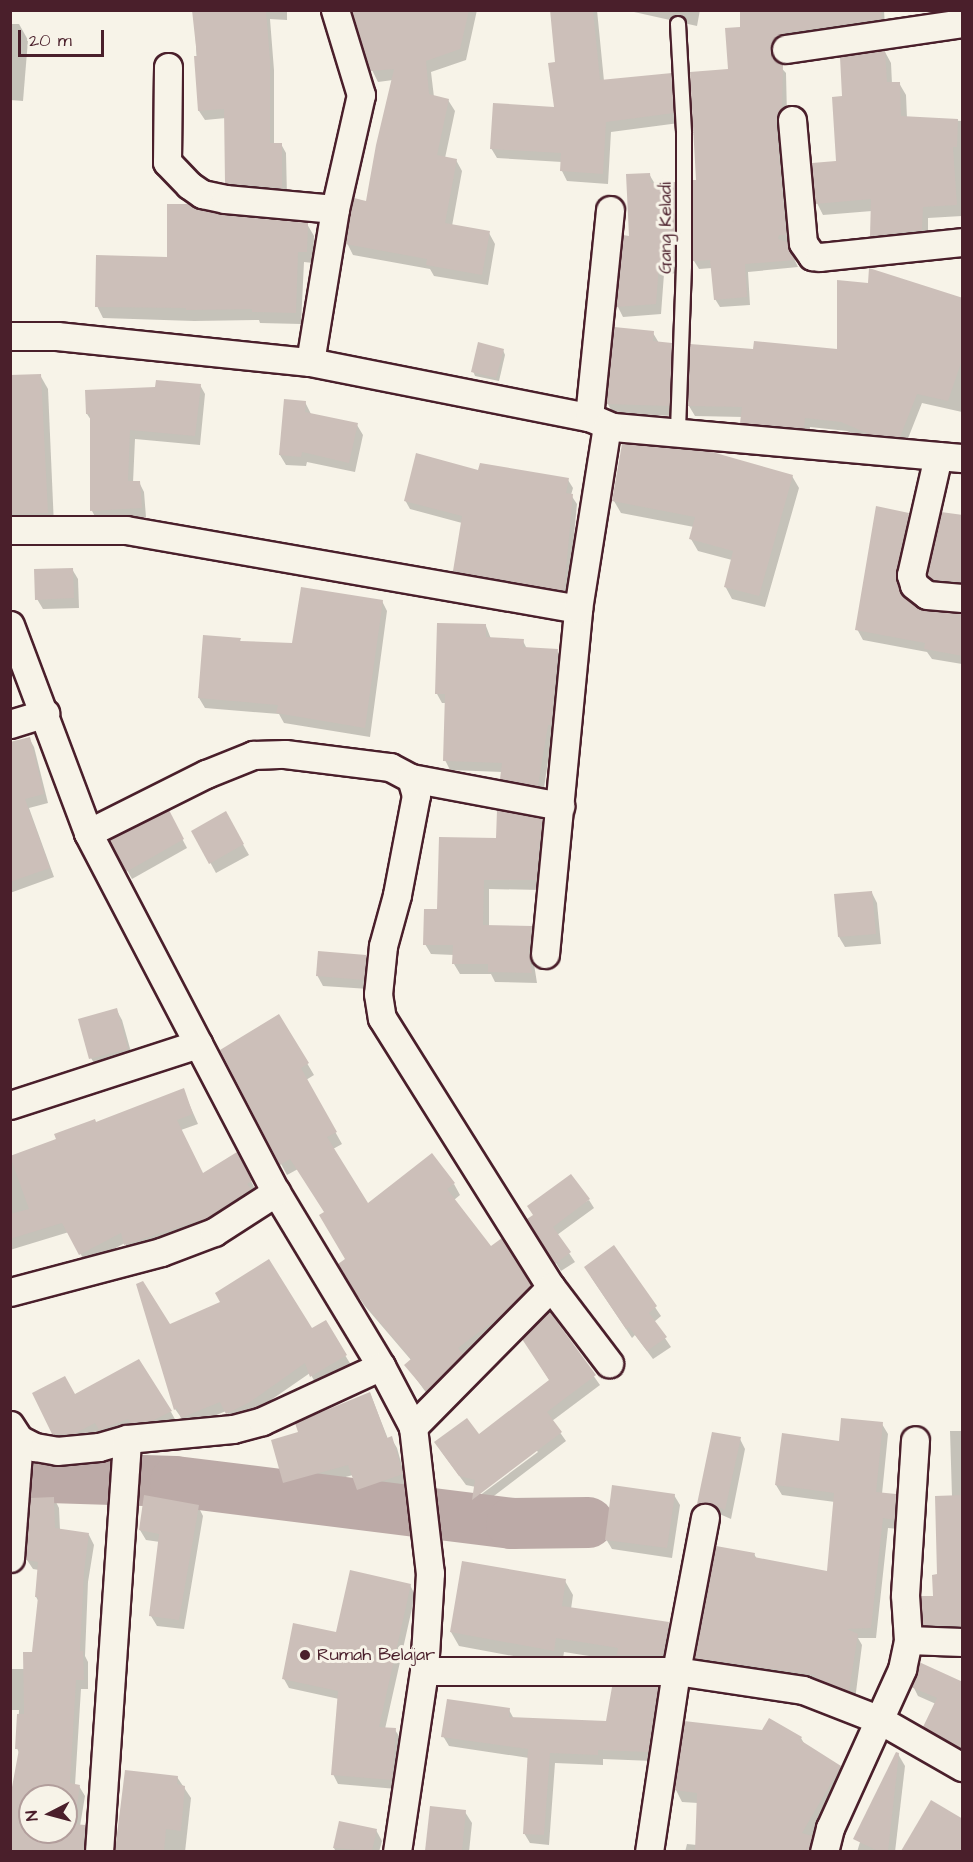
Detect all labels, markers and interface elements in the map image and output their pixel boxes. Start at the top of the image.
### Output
scale bar [21,18,106,56]
text: 20 m [29,28,72,53]
street label: Gang Keladi [655,182,677,274]
place label: Rumah Belajar [317,1644,435,1666]
marker: Rumah Belajar [298,1648,312,1662]
north arrow [18,1784,78,1844]
text: N [21,1810,44,1822]

